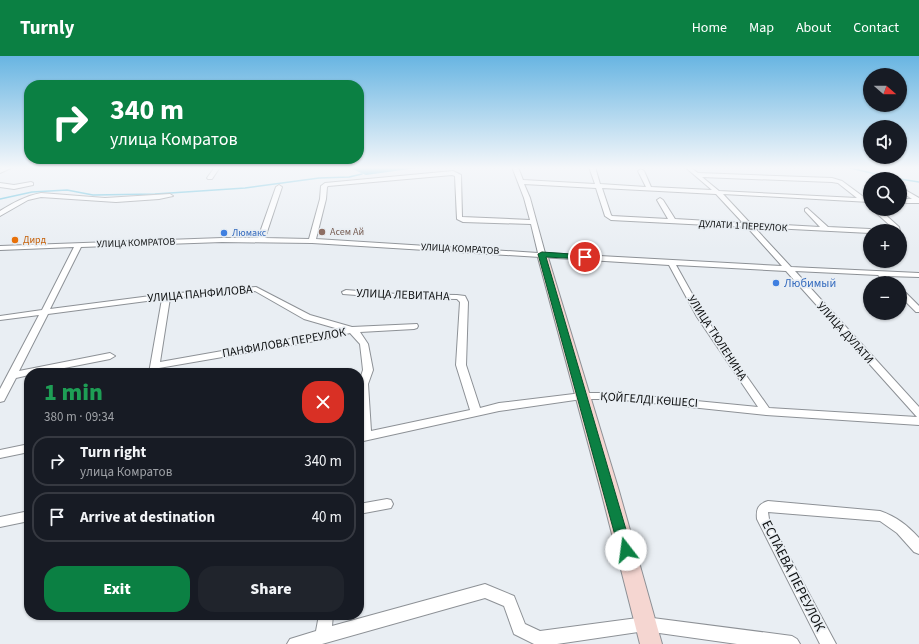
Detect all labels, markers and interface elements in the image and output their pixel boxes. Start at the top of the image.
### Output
text: Turnly [20,15,74,42]
text: Home [692,18,727,38]
text: Map [749,18,774,38]
text: About [796,18,831,38]
text: Contact [853,18,899,38]
north arrow [863,68,907,112]
map controls [863,68,907,320]
text: 340 m [110,90,184,130]
icon: right [44,96,96,148]
button: sound [863,120,907,164]
text: улица Комратов [110,127,238,152]
button: search [863,172,907,216]
street label: ДУЛАТИ 1 ПЕРЕУЛОК [698,217,788,235]
button: + [863,224,907,268]
place label: Асем Ай [330,225,364,239]
place label: Люмакс [232,226,267,240]
marker: Асем Ай [317,227,327,237]
marker: Люмакс [219,228,229,238]
place label: Дирд [23,233,47,247]
marker: Дирд [10,235,20,245]
street label: УЛИЦА КОМРАТОВ [97,235,176,251]
street label: УЛИЦА КОМРАТОВ [420,240,500,258]
pin [568,240,602,274]
icon: arrive [574,246,596,268]
place label: Любимый [784,275,836,292]
button: − [863,276,907,320]
marker: Любимый [771,278,781,288]
street label: УЛИЦА ПАНФИЛОВА [147,281,254,307]
street label: УЛИЦА ЛЕВИТАНА [356,285,450,305]
street label: УЛИЦА ТЮЛЕНИНА [683,292,751,384]
street label: УЛИЦА ДУЛАТИ [812,298,878,368]
street label: ПАНФИЛОВА ПЕРЕУЛОК [221,324,347,362]
text: 1 min [44,375,103,410]
button: close [302,381,344,423]
street label: ҚОЙГЕЛДІ КӨШЕСІ [600,388,698,412]
text: 380 m · 09:34 [44,408,114,426]
text: Turn right [80,442,146,463]
icon: right [46,450,68,472]
text: 340 m [304,451,342,472]
text: улица Комратов [80,463,172,481]
icon: arrive [46,506,68,528]
text: Arrive at destination [80,507,215,528]
text: 40 m [312,507,342,528]
street label: ЕСПАЕВА ПЕРЕУЛОК [756,517,830,636]
position arrow [605,529,647,571]
button: Exit [44,566,190,612]
button: Share [198,566,344,612]

